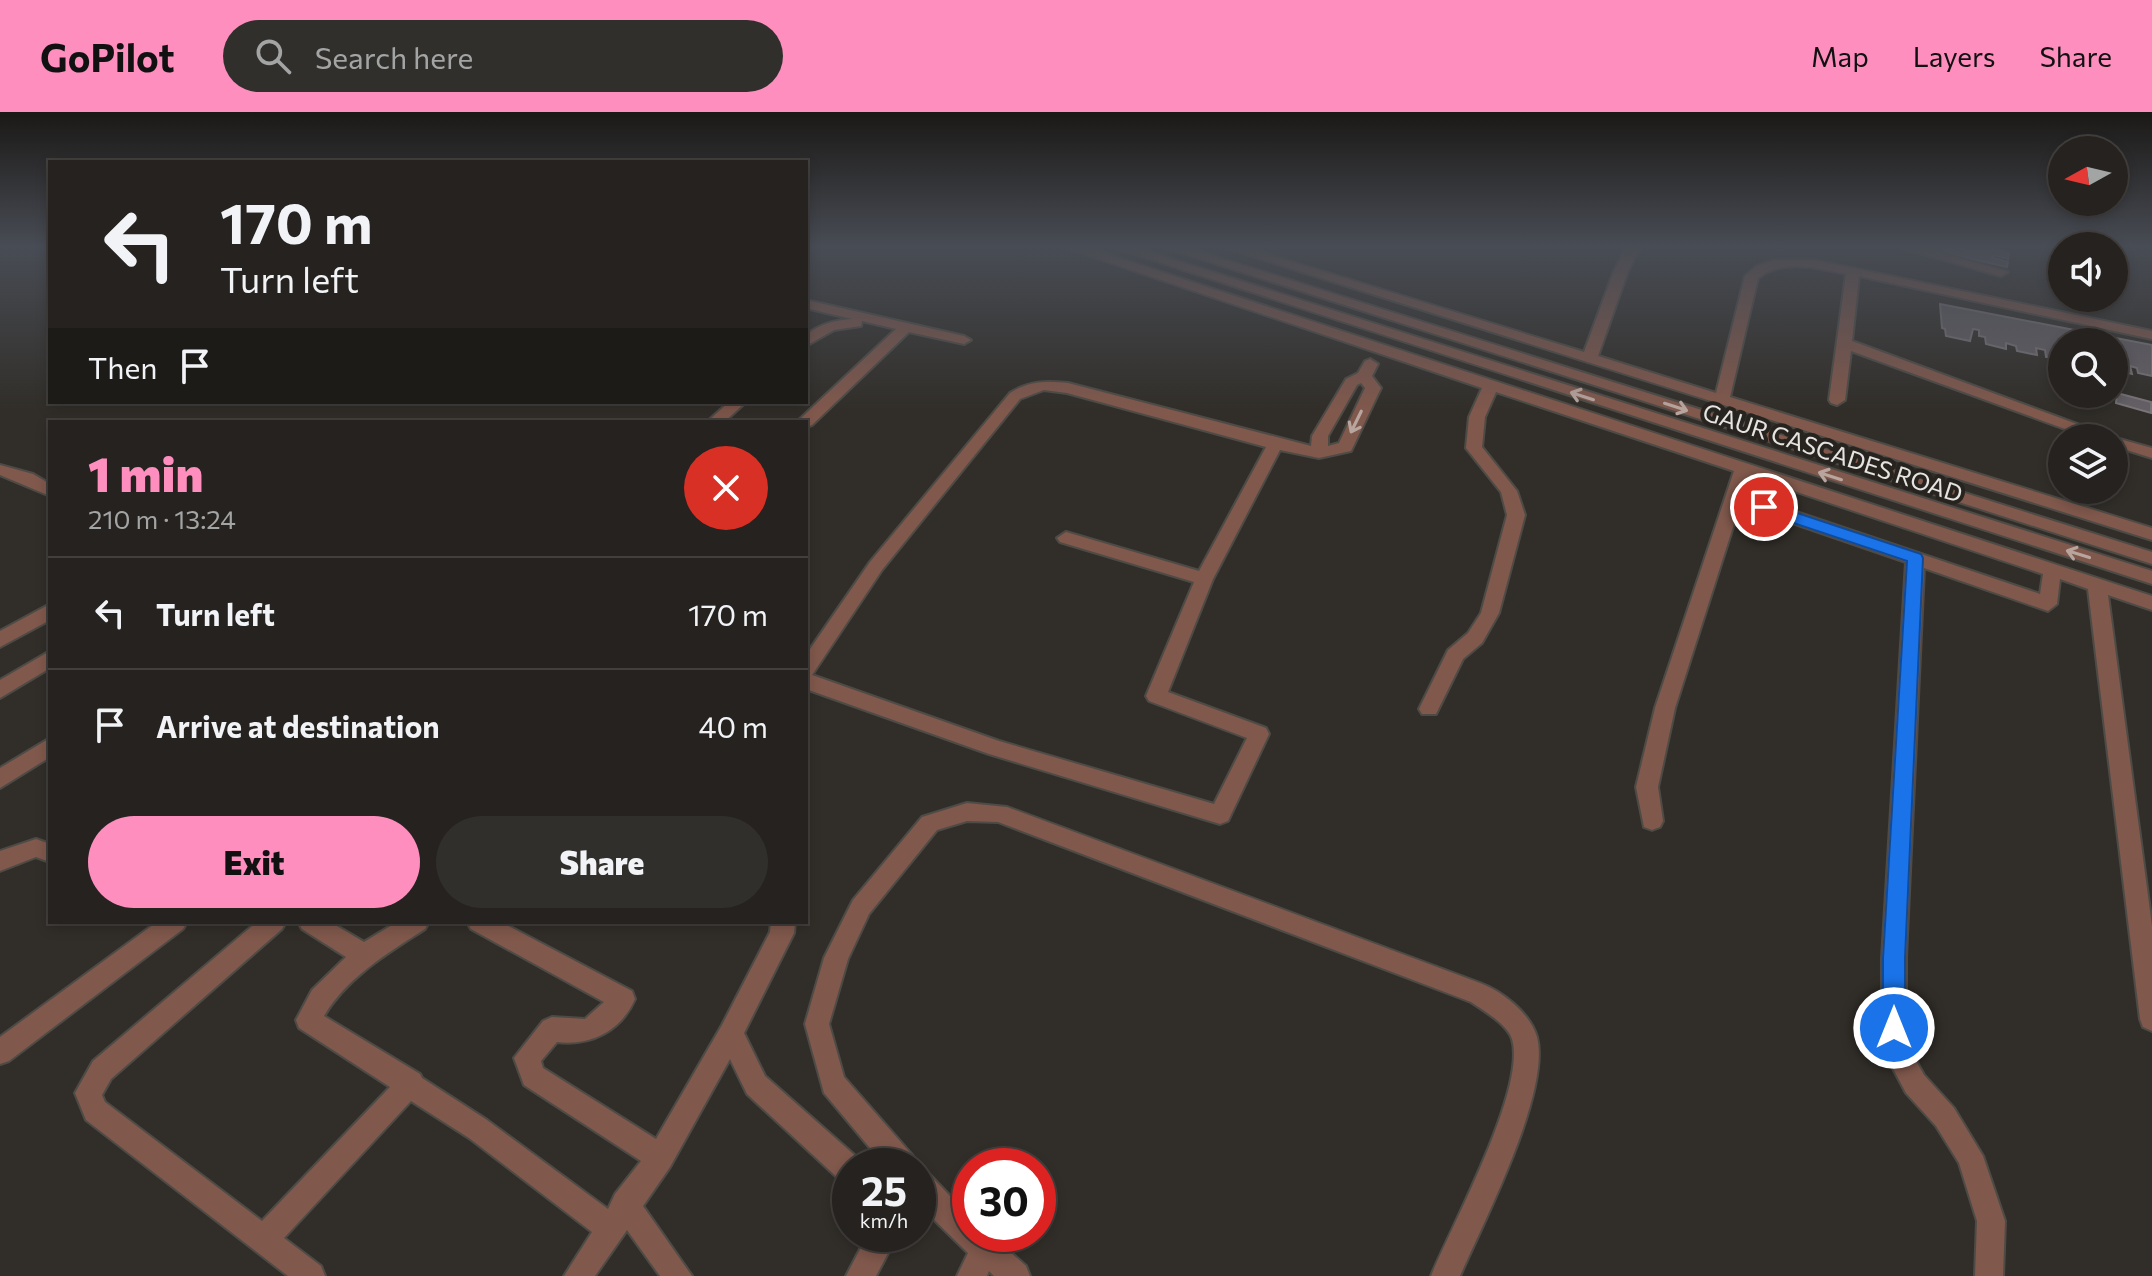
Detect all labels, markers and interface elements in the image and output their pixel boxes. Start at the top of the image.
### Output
search box [223,20,783,92]
text: GoPilot [40,33,175,80]
icon: search [251,34,295,78]
text: Search here [315,38,473,75]
text: Map [1811,39,1869,73]
text: Layers [1913,39,1995,73]
text: Share [2039,39,2112,73]
north arrow [2048,136,2128,216]
map controls [2048,136,2128,504]
text: 170 m [220,187,373,256]
icon: left [88,192,192,296]
button: sound [2048,232,2128,312]
text: Turn left [220,256,359,300]
button: search [2048,328,2128,408]
icon: arrive [173,344,217,388]
text: Then [88,348,157,385]
one-way arrow [1570,388,1595,403]
street label: GAUR CASCADES ROAD [1700,396,1966,508]
one-way arrow [1662,400,1688,415]
one-way arrow [1348,410,1364,434]
button: layers [2048,424,2128,504]
text: 1 min [88,443,203,502]
button: close [684,446,768,530]
one-way arrow [1817,468,1842,483]
pin [1730,473,1798,541]
icon: arrive [1742,485,1786,529]
text: 210 m · 13:24 [88,503,236,534]
one-way arrow [2065,546,2090,561]
icon: left [88,591,132,635]
text: Turn left [156,595,275,632]
text: 170 m [688,595,768,632]
icon: arrive [88,703,132,747]
text: Arrive at destination [156,707,440,744]
text: 40 m [699,707,768,744]
button: Exit [88,816,420,908]
button: Share [436,816,768,908]
position arrow [1852,986,1936,1070]
speed limit sign: 30 [952,1148,1056,1252]
text: 25 [861,1165,907,1214]
text: km/h [860,1208,908,1232]

